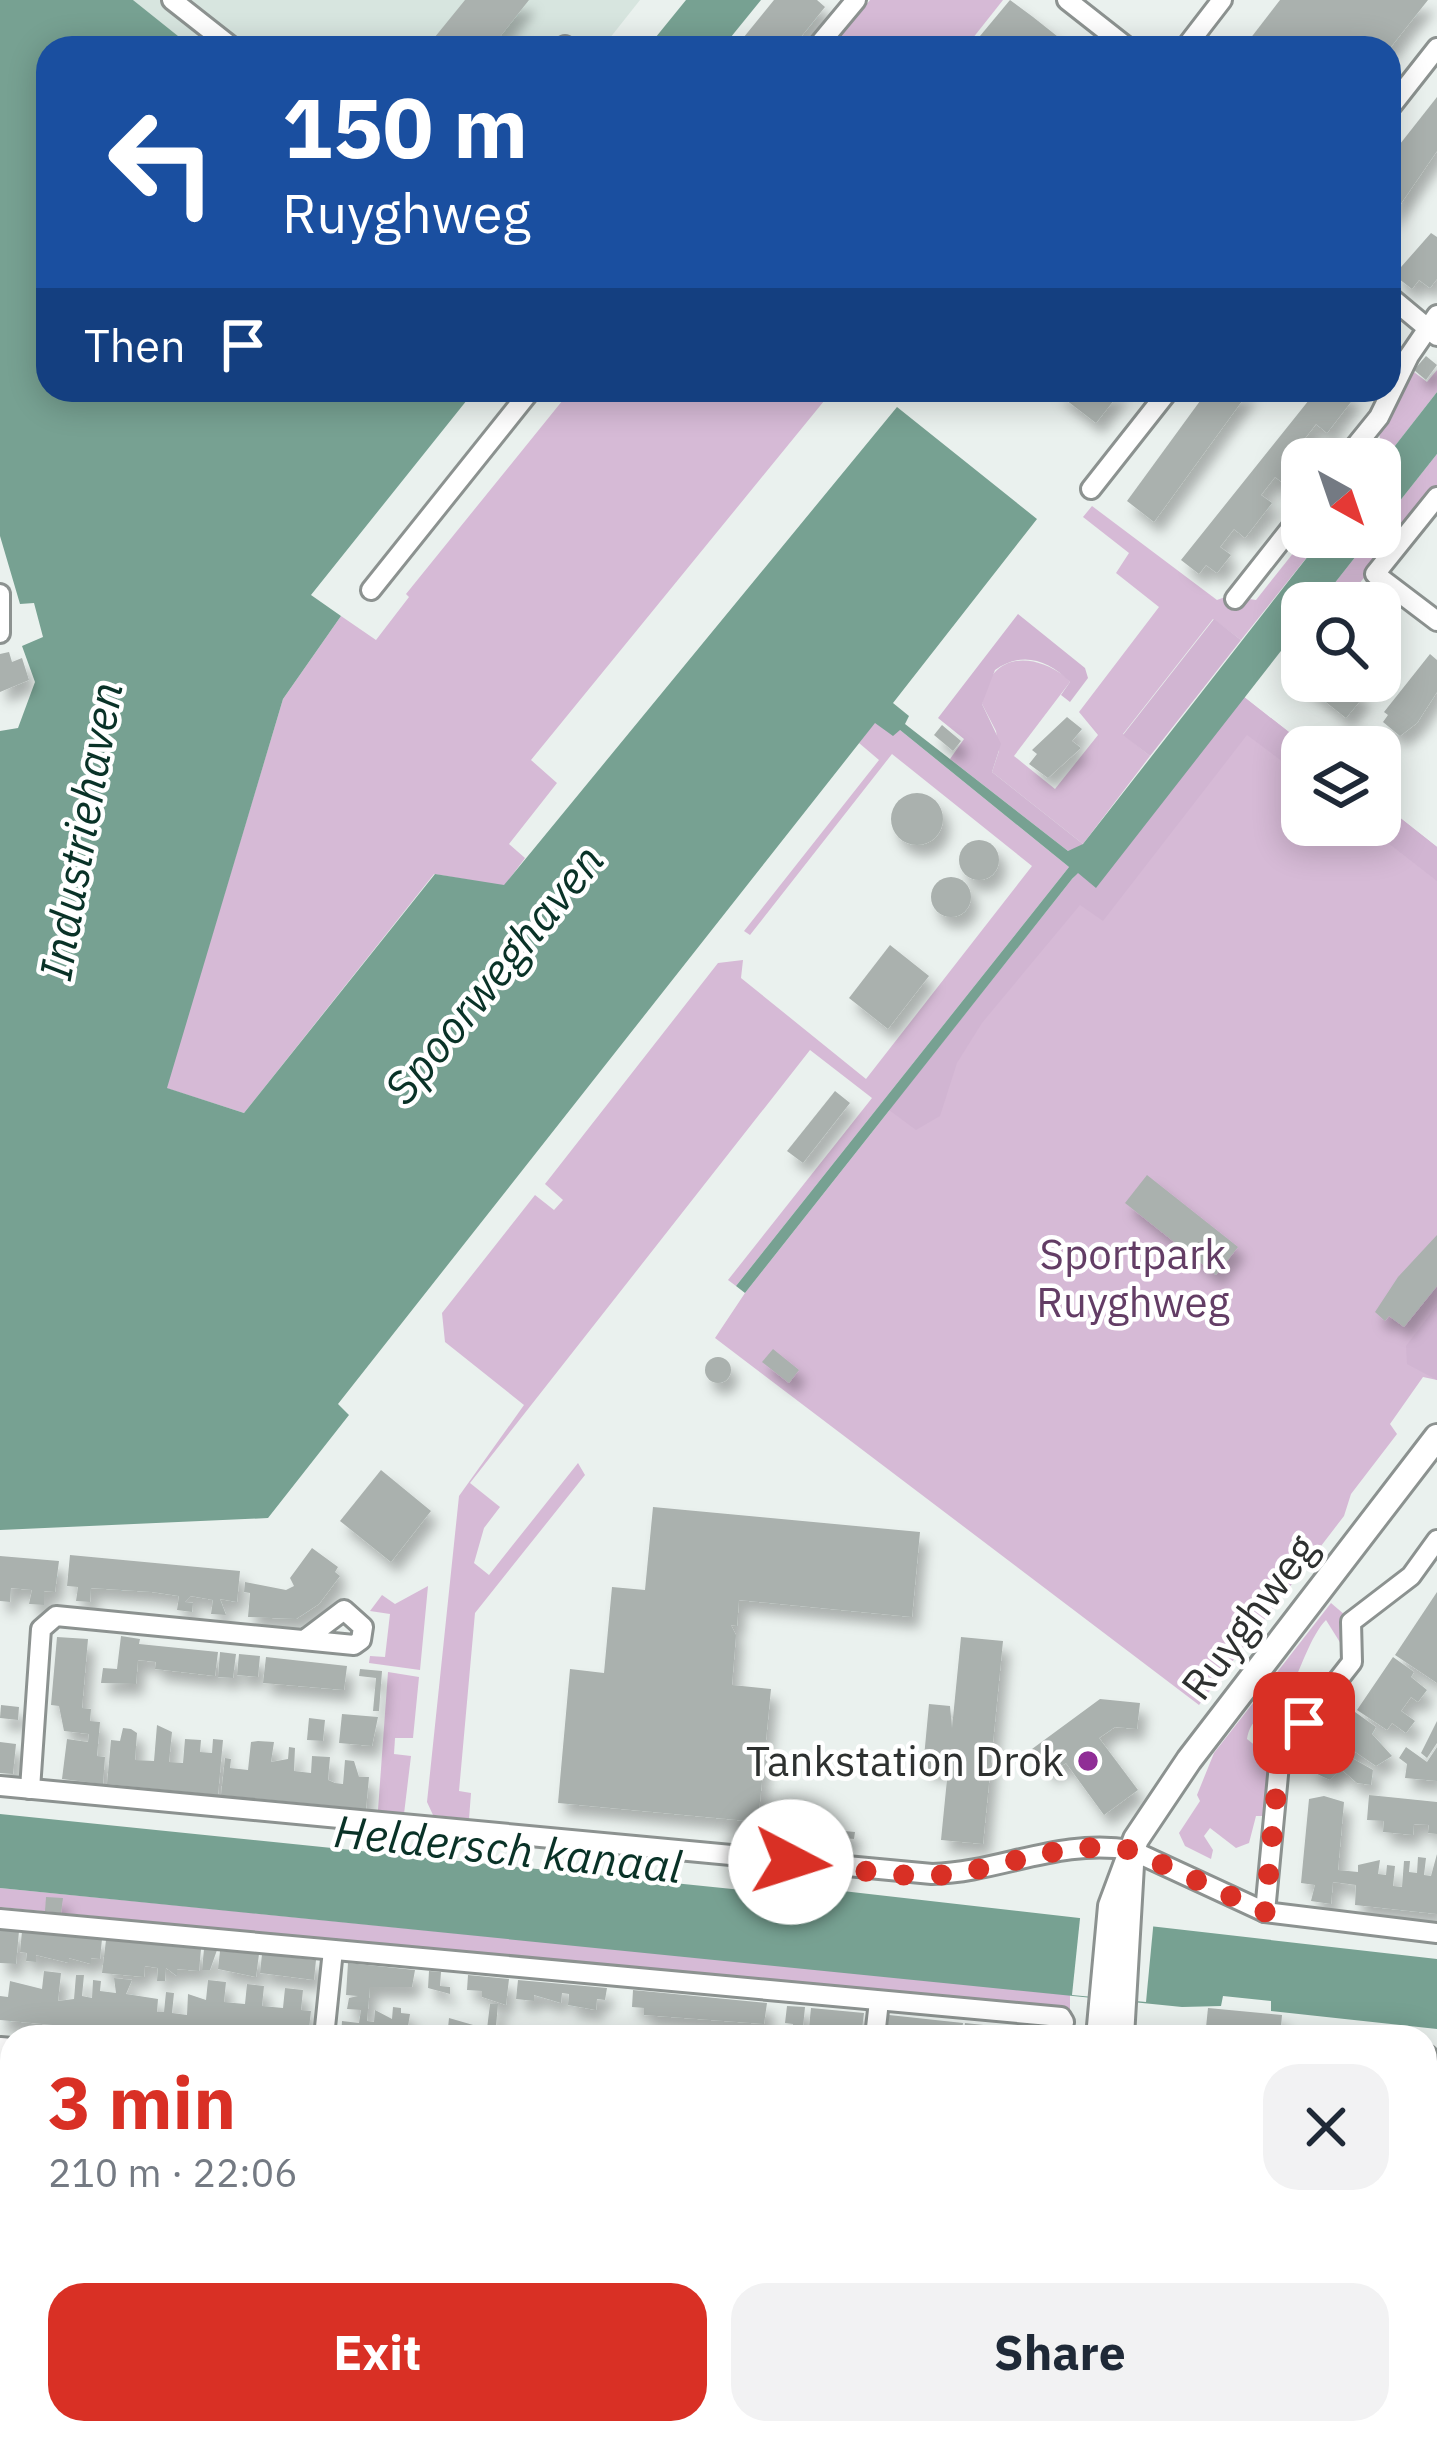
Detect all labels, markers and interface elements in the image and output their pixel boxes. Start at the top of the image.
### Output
text: 150 m [282,72,528,181]
icon: left [84,84,240,240]
text: Ruyghweg [282,178,531,248]
icon: arrive [210,312,276,378]
text: Then [84,316,186,374]
north arrow [1281,438,1401,558]
map controls [1281,438,1401,846]
button: search [1281,582,1401,702]
water label: Industriehaven [25,677,135,984]
button: layers [1281,726,1401,846]
water label: Spoorweghaven [371,832,616,1115]
park label: Sportpark Ruyghweg [1036,1226,1230,1329]
street label: Ruyghweg [1168,1523,1329,1711]
pin [1253,1672,1355,1774]
icon: arrive [1271,1690,1337,1756]
place label: Tankstation Drok [746,1733,1064,1788]
marker: Tankstation Drok [1075,1748,1101,1774]
position arrow [728,1799,854,1925]
water label: Heldersch kanaal [332,1801,685,1895]
text: 3 min [48,2055,236,2149]
button: close [1263,2064,1389,2190]
text: 210 m · 22:06 [48,2147,298,2198]
button: Exit [48,2283,707,2421]
button: Share [731,2283,1389,2421]

